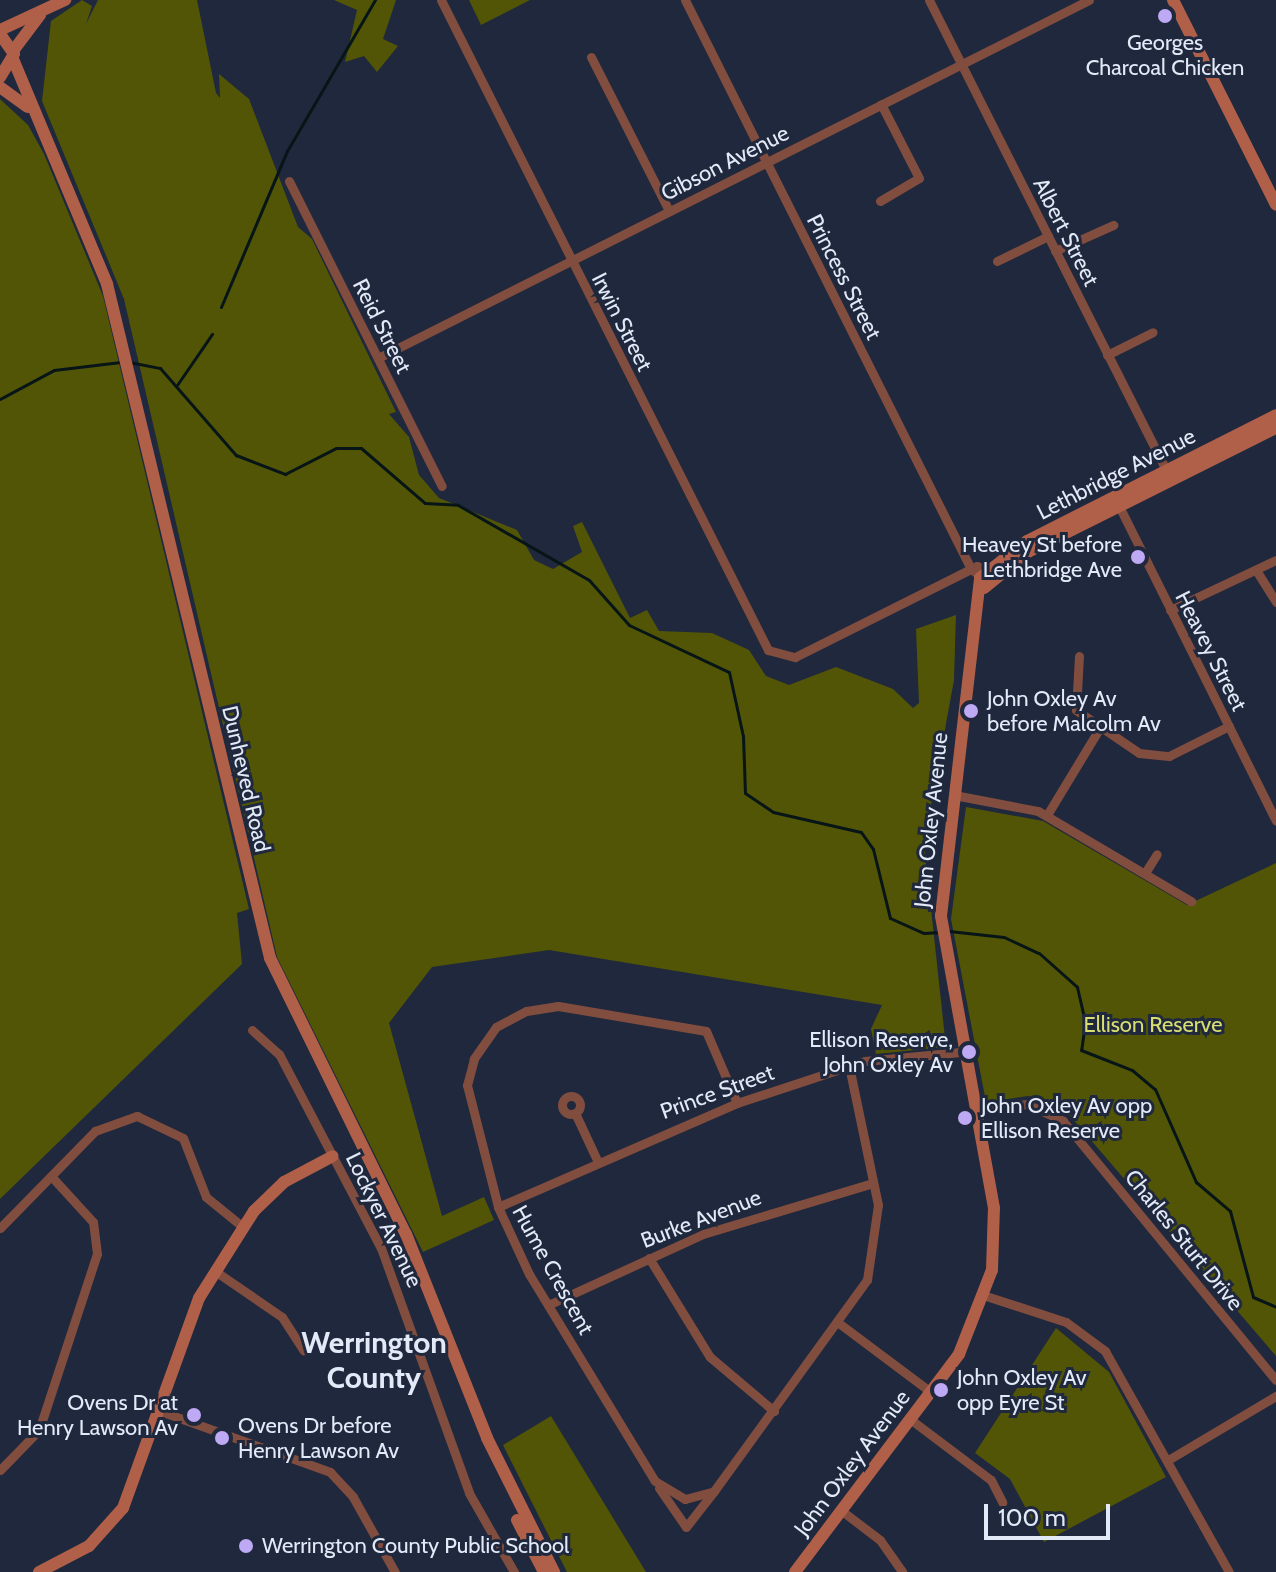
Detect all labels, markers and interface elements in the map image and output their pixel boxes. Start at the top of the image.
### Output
marker: Georges Charcoal Chicken [1156,7,1174,25]
place label: Georges Charcoal Chicken [1086,29,1244,80]
street label: Gibson Avenue [657,120,793,206]
street label: Albert Street [1027,173,1105,291]
street label: Princess Street [801,210,887,344]
street label: Irwin Street [586,268,658,376]
street label: Reid Street [347,274,417,378]
street label: Lethbridge Avenue [1032,423,1200,525]
place label: Heavey St before Lethbridge Ave [962,531,1122,582]
marker: Heavey St before Lethbridge Ave [1129,548,1147,566]
street label: Heavey Street [1169,587,1253,715]
place label: John Oxley Av before Malcolm Av [987,685,1161,736]
marker: John Oxley Av before Malcolm Av [962,702,980,720]
street label: Dunheved Road [216,703,276,855]
street label: John Oxley Avenue [909,731,953,909]
park label: Ellison Reserve [1083,1012,1223,1038]
place label: Ellison Reserve, John Oxley Av [809,1026,953,1078]
marker: Ellison Reserve, John Oxley Av [960,1043,978,1061]
street label: Prince Street [657,1059,777,1125]
place label: John Oxley Av opp Ellison Reserve [981,1092,1152,1144]
marker: John Oxley Av opp Ellison Reserve [956,1109,974,1127]
street label: Lockyer Avenue [340,1148,428,1292]
street label: Charles Sturt Drive [1119,1164,1249,1316]
street label: Burke Avenue [637,1184,765,1254]
street label: Hume Crescent [507,1201,599,1339]
district label: Werrington County [301,1325,447,1396]
place label: John Oxley Av opp Eyre St [957,1364,1087,1416]
marker: John Oxley Av opp Eyre St [932,1381,950,1399]
street label: John Oxley Avenue [789,1385,915,1541]
place label: Ovens Dr at Henry Lawson Av [17,1389,178,1440]
marker: Ovens Dr at Henry Lawson Av [185,1406,203,1424]
place label: Ovens Dr before Henry Lawson Av [238,1412,399,1464]
marker: Ovens Dr before Henry Lawson Av [213,1429,231,1447]
scale bar [988,1488,1114,1538]
text: 100 m [998,1503,1066,1532]
place label: Werrington County Public School [262,1533,569,1559]
marker: Werrington County Public School [237,1537,255,1555]

